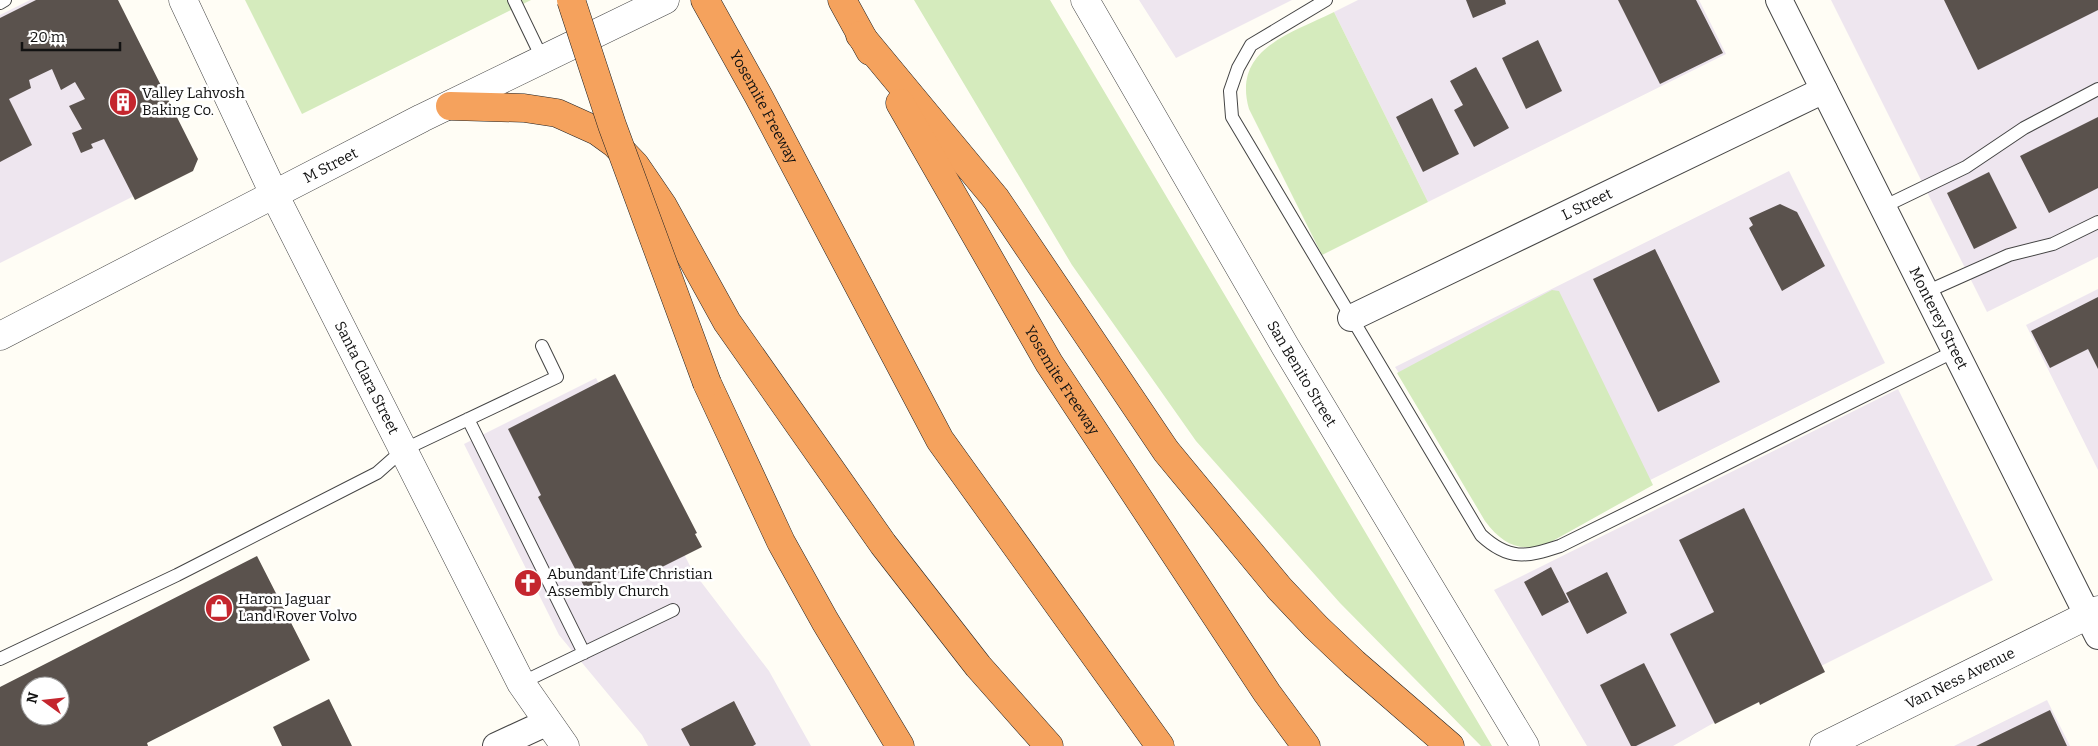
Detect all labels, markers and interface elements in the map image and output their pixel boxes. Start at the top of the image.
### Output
scale bar [22,20,120,52]
text: 20 m [30,28,66,46]
street label: Yosemite Freeway [726,47,801,167]
place label: Valley Lahvosh Baking Co. [142,84,245,119]
building icon: Valley Lahvosh Baking Co. [108,87,138,117]
street label: M Street [300,144,361,187]
street label: L Street [1559,184,1616,224]
street label: Monterey Street [1905,264,1972,373]
street label: San Benito Street [1263,317,1341,430]
street label: Santa Clara Street [331,318,403,438]
street label: Yosemite Freeway [1021,322,1103,438]
place label: Abundant Life Christian Assembly Church [547,565,713,600]
church icon: Abundant Life Christian Assembly Church [513,568,543,598]
place label: Haron Jaguar Land Rover Volvo [238,590,357,625]
shop icon: Haron Jaguar Land Rover Volvo [204,593,234,623]
street label: Van Ness Avenue [1902,644,2018,713]
north arrow [20,676,70,726]
text: N [23,690,43,705]

